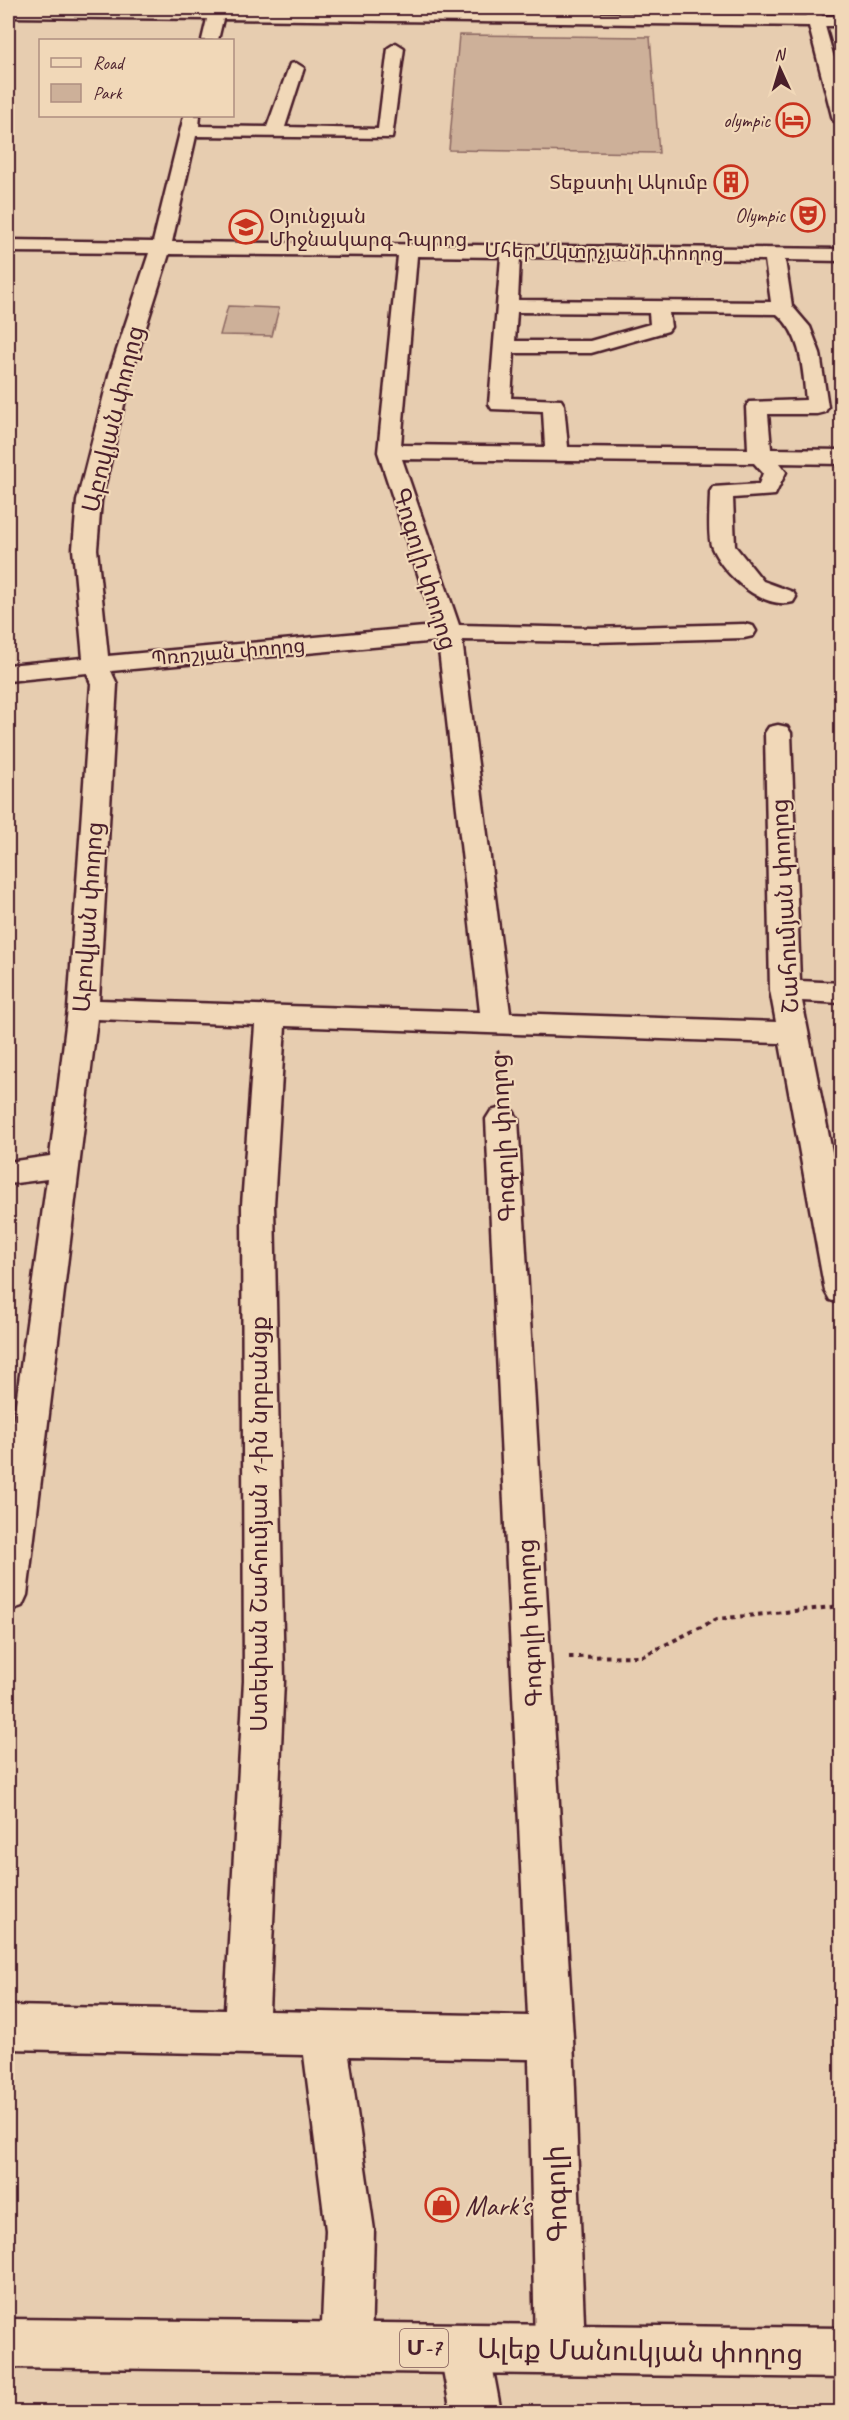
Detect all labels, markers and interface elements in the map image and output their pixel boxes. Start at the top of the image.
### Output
legend [39,39,234,117]
north arrow [750,39,810,99]
text: N [773,44,788,65]
text: Road [93,52,126,74]
text: Park [93,82,123,104]
hotel icon: olympic [775,102,811,138]
place label: olympic [723,108,771,133]
building icon: Տեքստիլ Ակումբ [713,164,749,200]
place label: Տեքստիլ Ակումբ [549,170,708,195]
theatre icon: Olympic [790,197,826,233]
place label: Olympic [735,203,786,228]
place label: Օյունջյան Միջնակարգ Դպրոց [269,204,467,252]
school or university icon: Օյունջյան Միջնակարգ Դպրոց [228,209,264,245]
street label: Մհեր Մկտրչյանի փողոց [484,237,724,267]
street label: Աբովյան փողոց [75,322,151,516]
street label: Գոգոլի փողոց [386,484,464,654]
street label: Պռոշյան փողոց [150,633,306,671]
street label: Շահումյան փողոց [764,798,806,1014]
street label: Աբովյան փողոց [66,820,110,1014]
street label: Գոգոլի փողոց [484,1053,522,1223]
street label: Ստեփան Շահումյան 1-ին նրբանցք [244,1316,274,1732]
street label: Գոգոլի փողոց [511,1538,549,1708]
street label: Գոգոլի [537,2145,575,2243]
shop icon: Mark's [424,2187,460,2223]
place label: Mark's [465,2188,533,2223]
road number: Մ-7 [400,2329,448,2367]
street label: Ալեք Մանուկյան փողոց [477,2331,803,2371]

